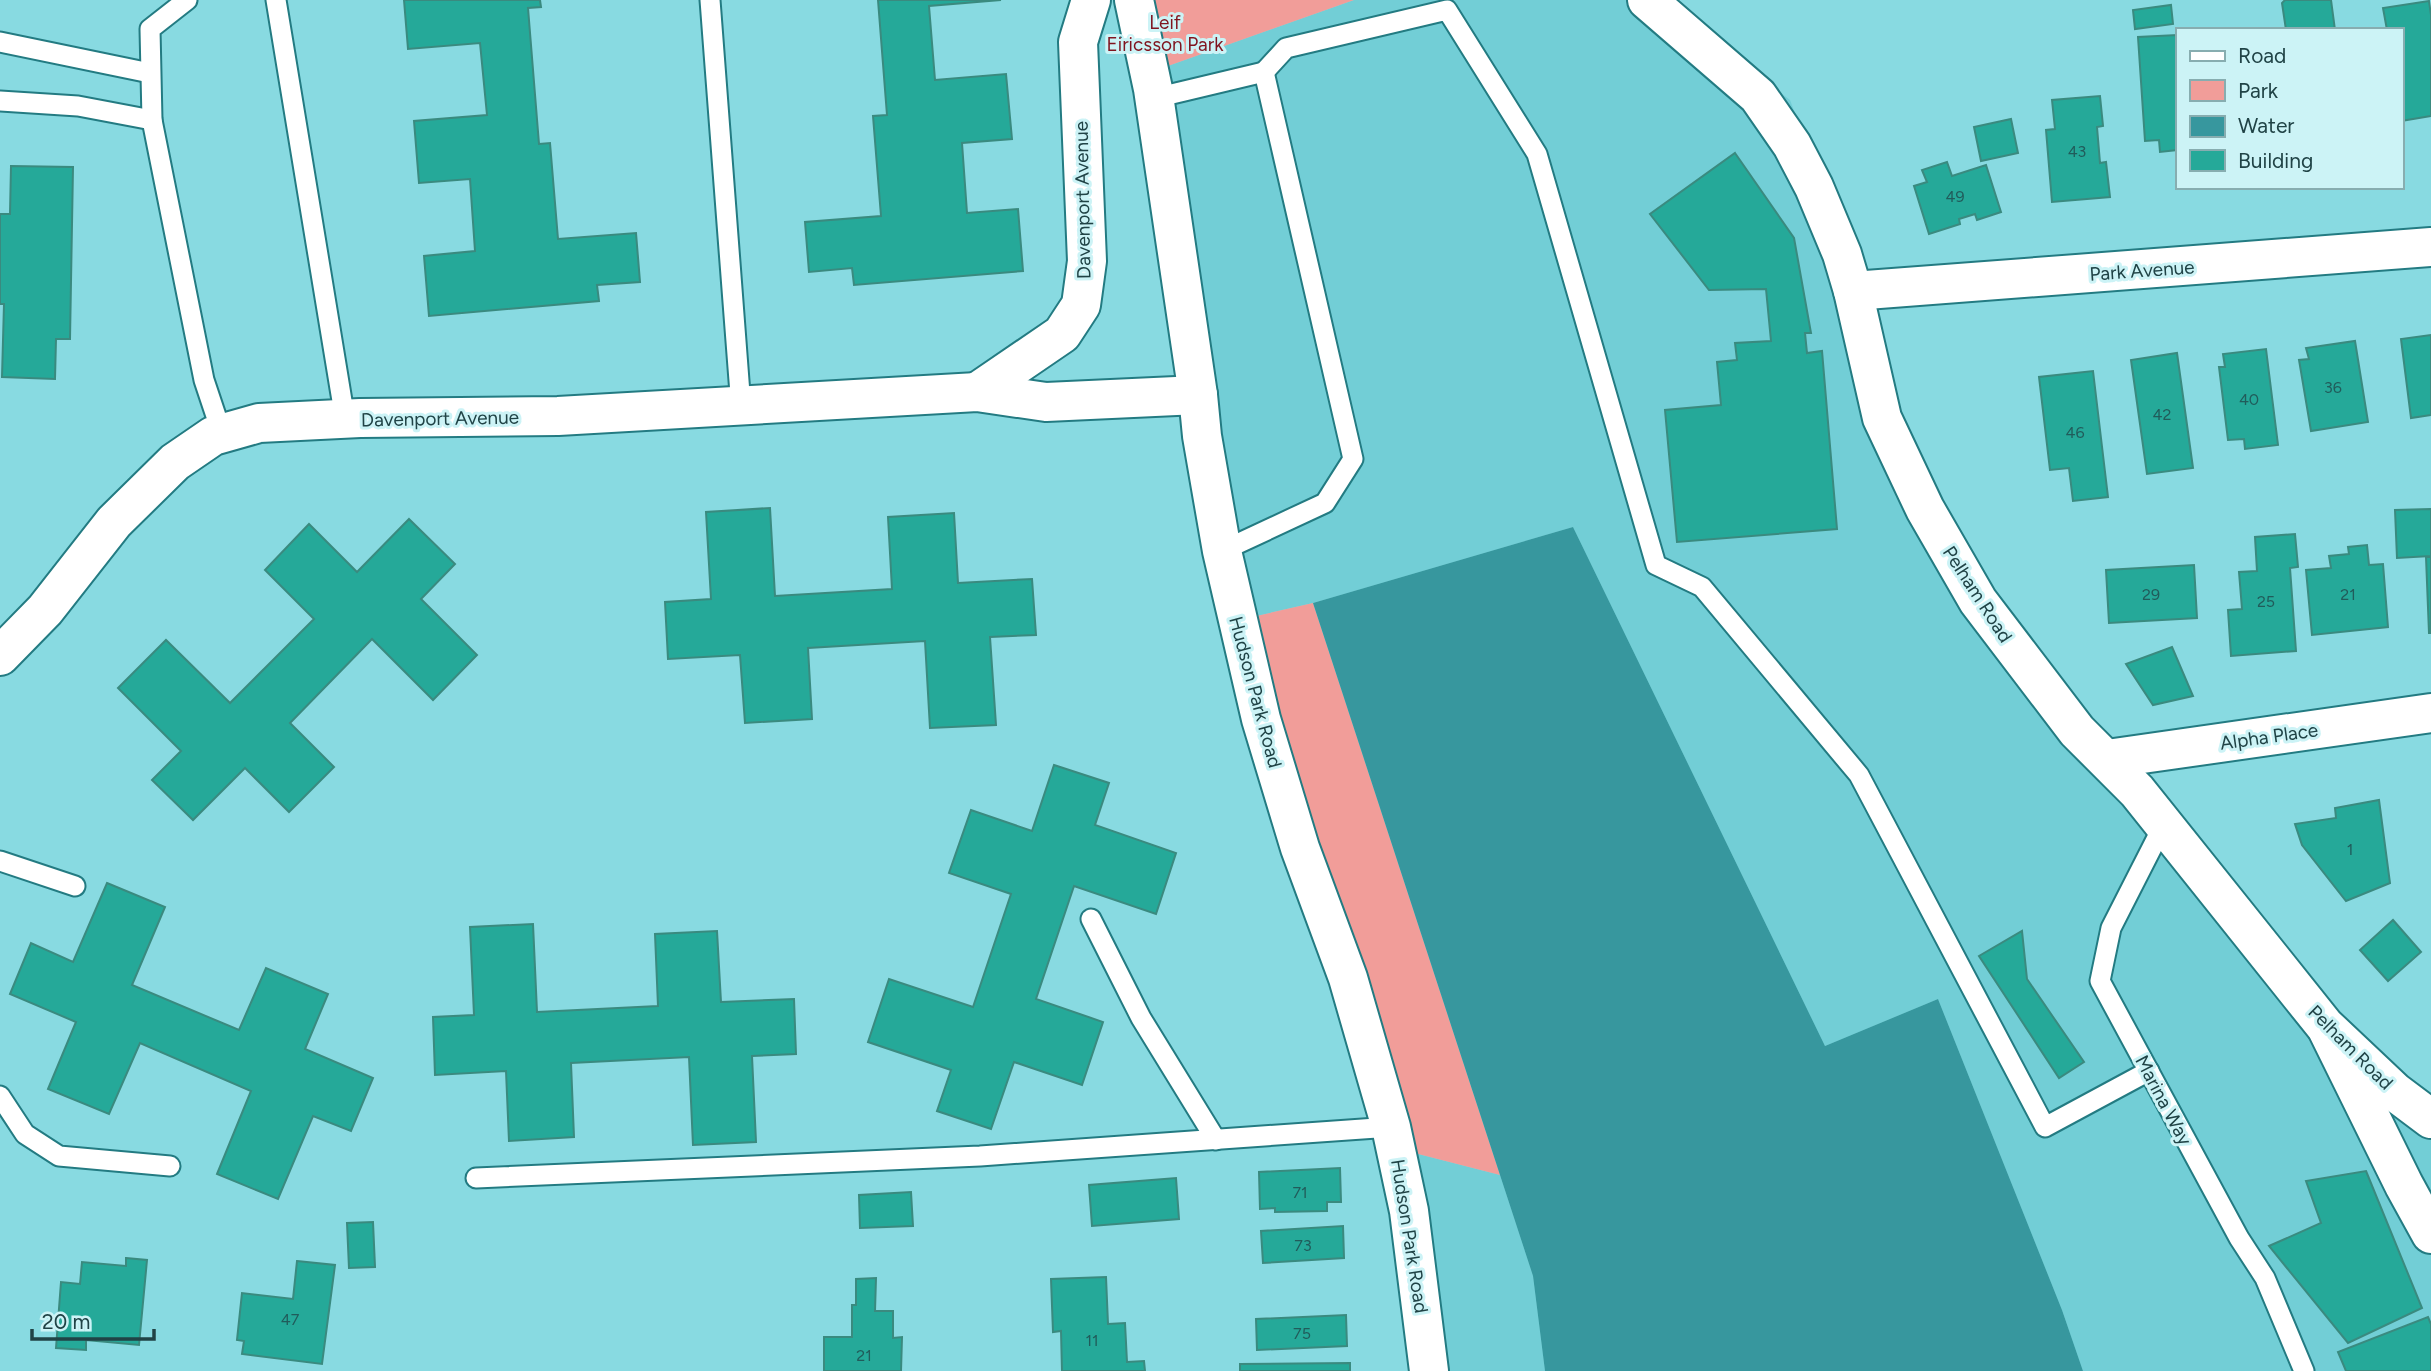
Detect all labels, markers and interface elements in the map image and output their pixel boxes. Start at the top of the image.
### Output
park label: Leif Eiricsson Park [1107,11,1224,56]
legend [2176,28,2403,189]
text: Road [2238,43,2286,68]
text: Park [2238,78,2279,103]
text: Water [2238,113,2294,138]
street label: Davenport Avenue [1070,121,1095,279]
house number: 43 [2068,142,2086,161]
text: Building [2238,148,2313,173]
house number: 49 [1946,187,1965,206]
street label: Park Avenue [2089,255,2195,286]
house number: 36 [2324,378,2342,397]
house number: 40 [2239,390,2259,409]
house number: 42 [2153,405,2171,424]
street label: Davenport Avenue [361,406,519,431]
house number: 46 [2066,423,2085,442]
street label: Pelham Road [1938,542,2017,647]
house number: 29 [2142,585,2160,604]
house number: 21 [2340,585,2356,604]
house number: 25 [2257,592,2275,611]
street label: Hudson Park Road [1224,614,1287,770]
street label: Alpha Place [2219,718,2320,755]
house number: 1 [2347,840,2353,859]
street label: Pelham Road [2304,1000,2398,1094]
street label: Marina Way [2130,1051,2197,1149]
street label: Hudson Park Road [1386,1157,1433,1315]
house number: 71 [1292,1183,1308,1202]
house number: 73 [1294,1236,1312,1255]
scale bar [32,1298,154,1342]
text: 20 m [42,1309,90,1334]
house number: 47 [281,1310,300,1329]
house number: 75 [1293,1324,1311,1343]
house number: 11 [1085,1331,1099,1350]
house number: 21 [856,1346,872,1365]

